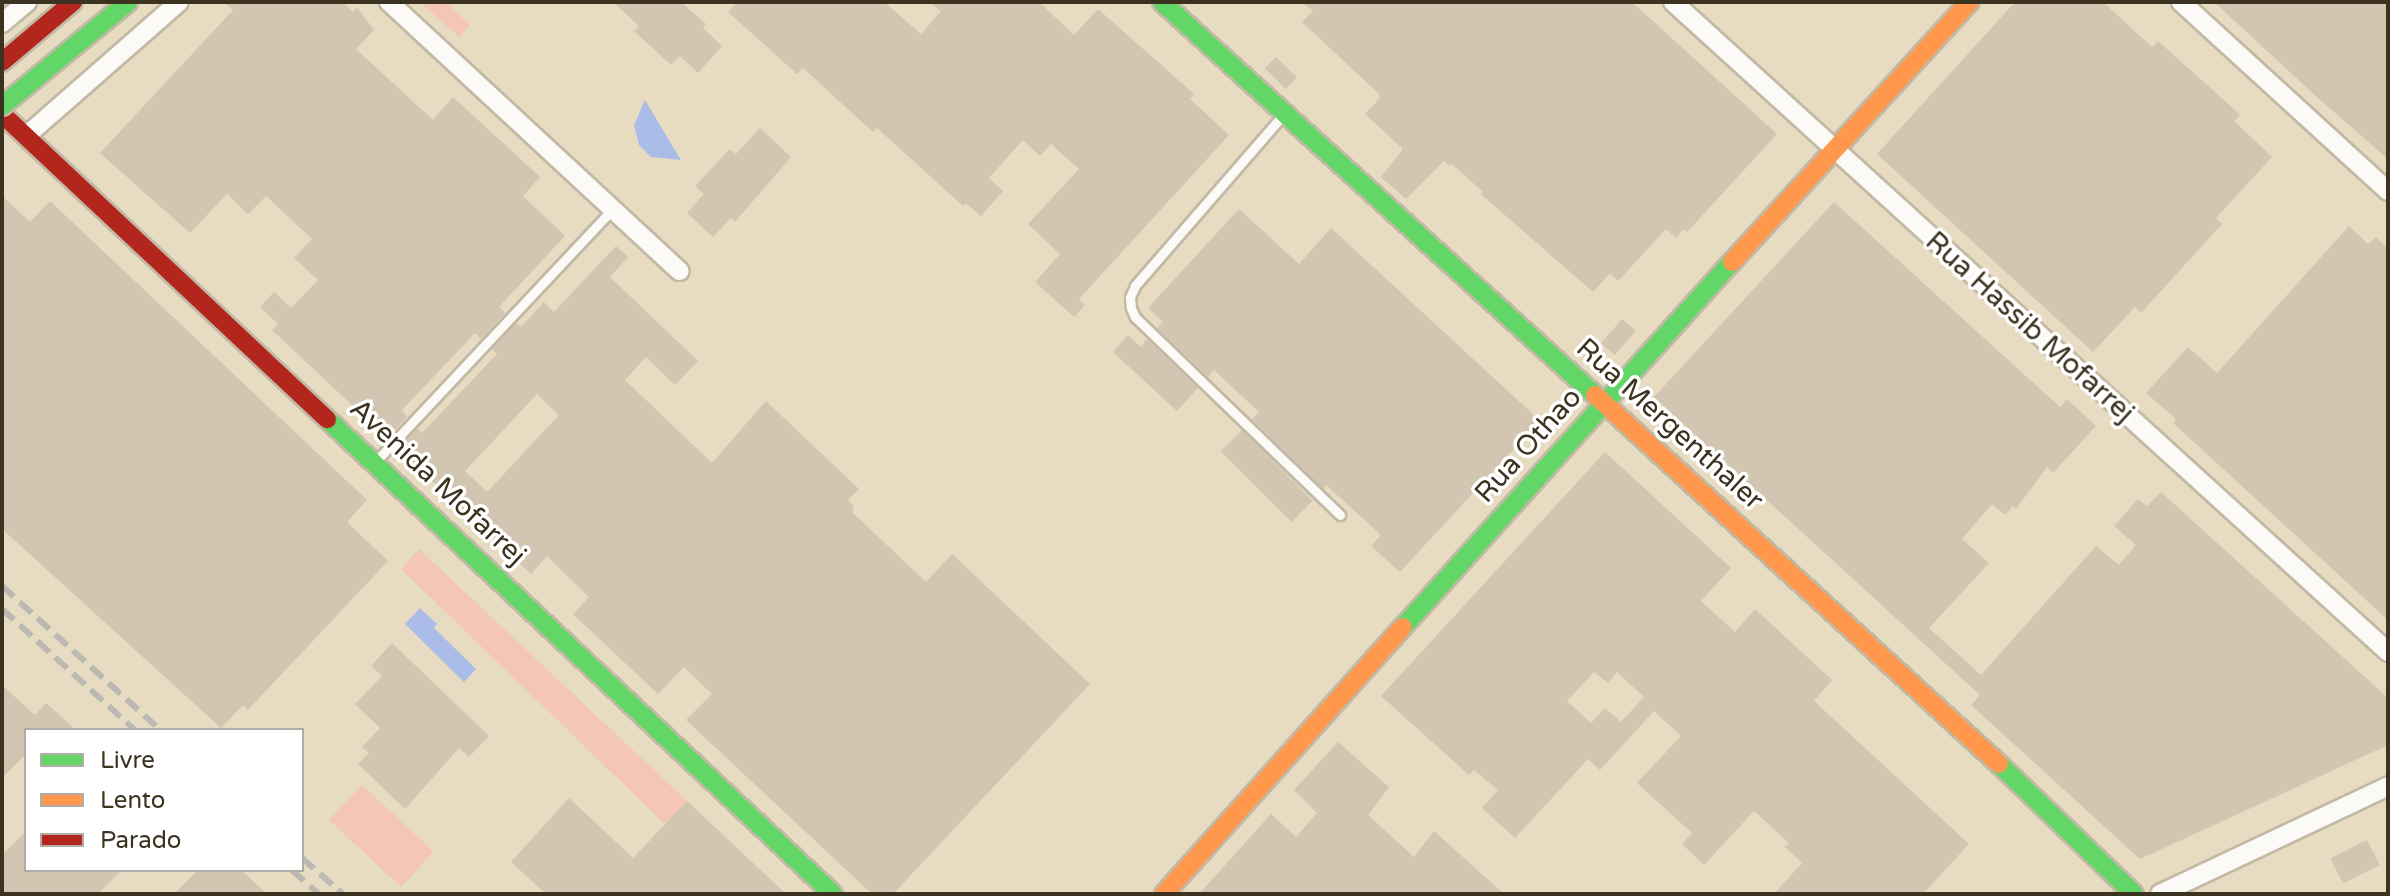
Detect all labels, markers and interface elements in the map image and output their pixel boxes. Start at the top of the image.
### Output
street label: Rua Hassib Mofarrej [1919,224,2141,430]
street label: Rua Mergenthaler [1570,331,1770,517]
street label: Rua Othao [1468,381,1588,509]
street label: Avenida Mofarrej [343,392,533,572]
legend [24,728,304,872]
text: Livre [100,746,155,775]
text: Lento [100,786,165,815]
text: Parado [100,826,181,855]

